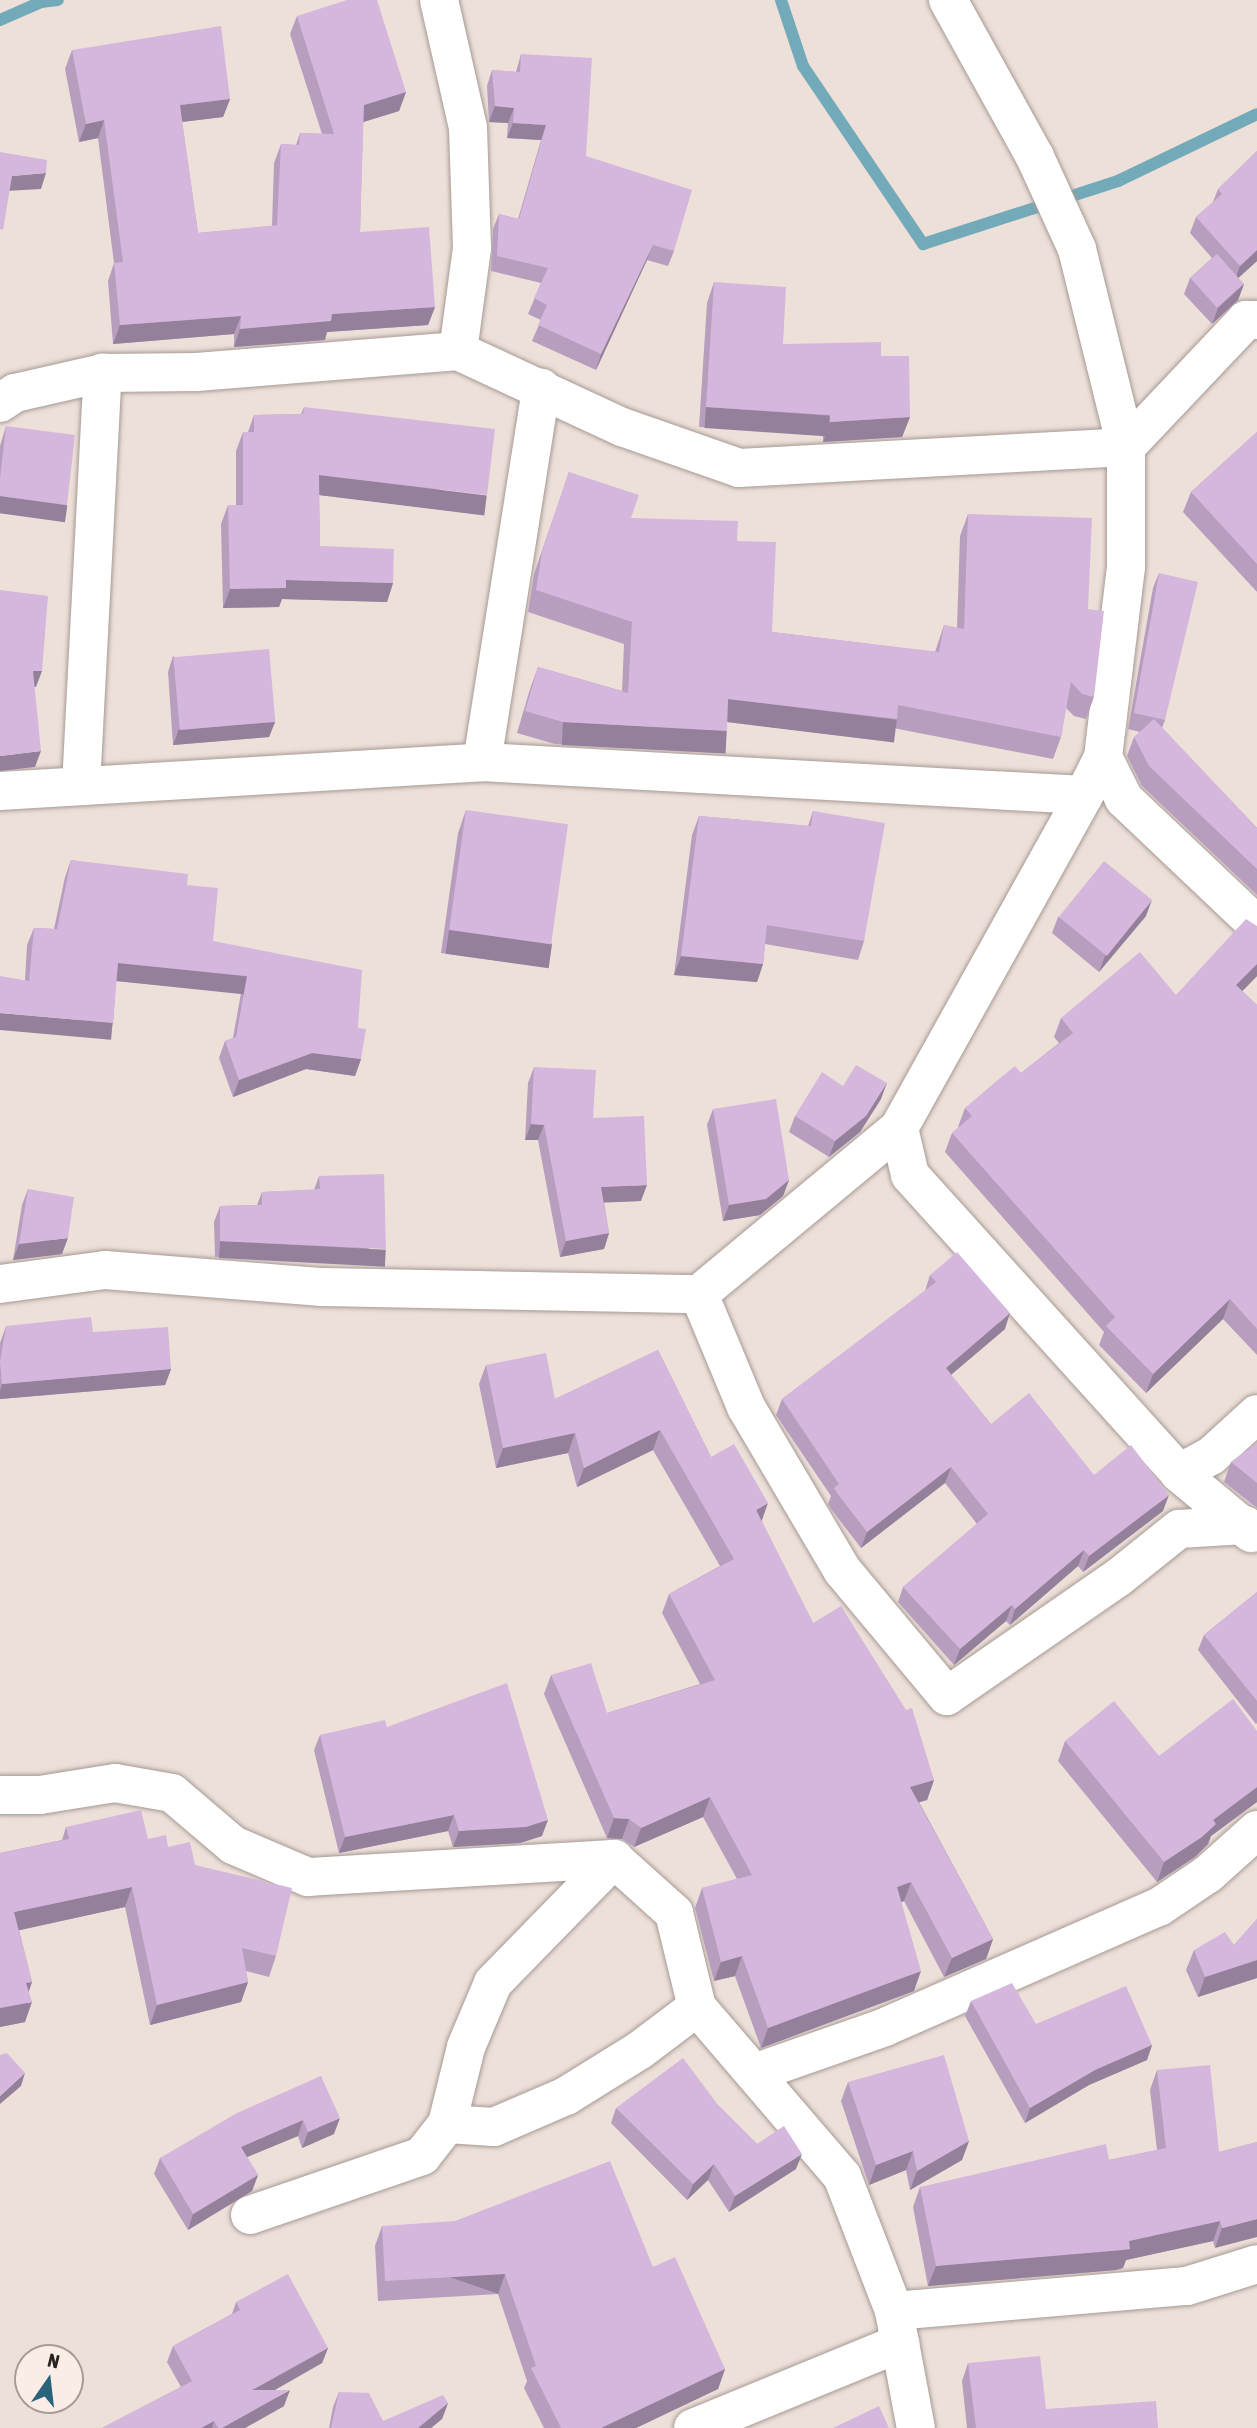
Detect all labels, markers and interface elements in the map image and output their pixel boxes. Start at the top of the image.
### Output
north arrow [14,2344,84,2414]
text: N [45,2349,62,2373]

